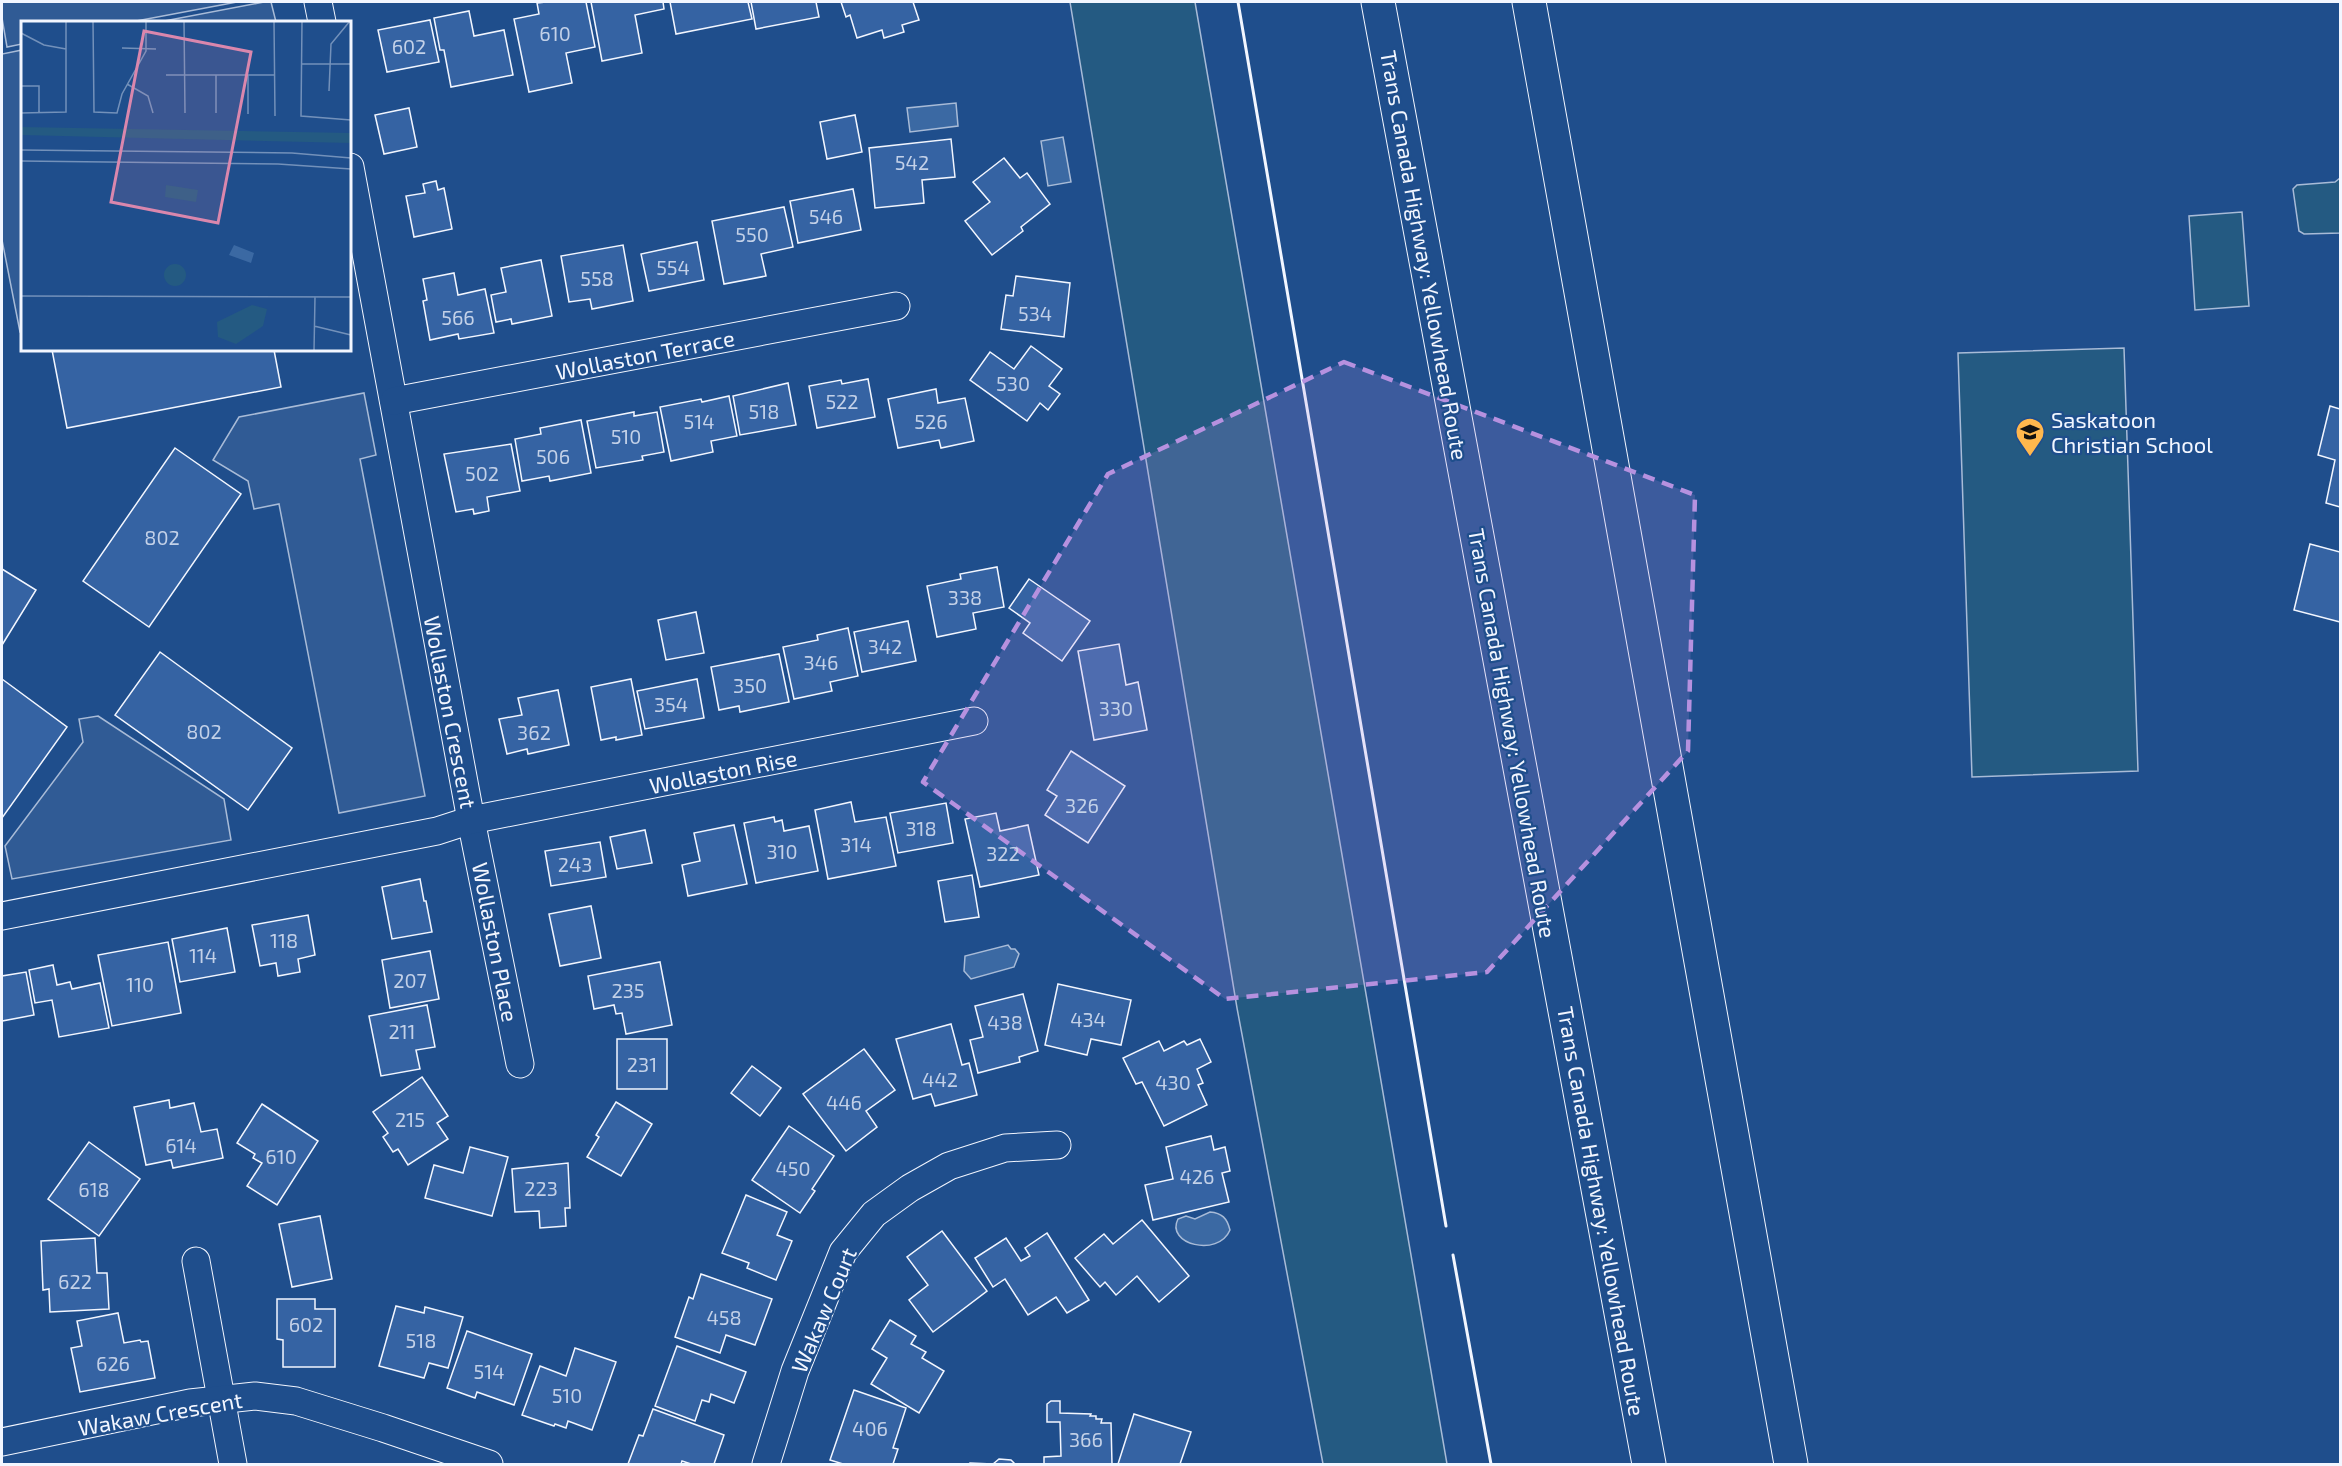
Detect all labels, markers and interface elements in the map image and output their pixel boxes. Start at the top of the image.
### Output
inset map [21,21,351,351]
house number: 610 [539,21,571,45]
house number: 602 [392,34,426,58]
street label: Trans Canada Highway: Yellowhead Route [1376,48,1474,462]
house number: 542 [895,150,929,174]
house number: 546 [809,204,843,228]
house number: 550 [735,222,769,246]
house number: 554 [656,255,690,279]
house number: 558 [580,266,614,290]
house number: 534 [1018,301,1052,325]
house number: 566 [441,305,475,329]
street label: Wollaston Terrace [553,324,737,384]
house number: 530 [996,371,1030,395]
house number: 522 [825,389,859,413]
house number: 518 [749,399,779,423]
place label: Saskatoon Christian School [2051,406,2213,457]
house number: 514 [684,409,714,433]
house number: 526 [914,409,948,433]
school or university icon: Saskatoon Christian School [2014,416,2046,458]
house number: 510 [611,424,641,448]
house number: 506 [536,444,570,468]
house number: 502 [465,461,499,485]
house number: 802 [144,525,180,549]
street label: Trans Canada Highway: Yellowhead Route [1464,526,1562,940]
house number: 338 [948,585,982,609]
street label: Wollaston Crescent [420,614,482,810]
house number: 342 [868,634,902,658]
house number: 346 [804,650,838,674]
house number: 350 [733,673,767,697]
house number: 354 [654,692,688,716]
house number: 330 [1099,696,1133,720]
house number: 802 [186,719,222,743]
house number: 362 [517,720,551,744]
street label: Wollaston Rise [647,744,799,798]
house number: 326 [1065,793,1099,817]
house number: 318 [905,816,937,840]
house number: 314 [840,832,872,856]
house number: 310 [766,839,798,863]
house number: 322 [986,841,1020,865]
house number: 243 [558,852,592,876]
street label: Wollaston Place [468,860,524,1024]
house number: 118 [270,928,298,952]
house number: 114 [189,943,217,967]
house number: 207 [393,968,427,992]
house number: 110 [126,972,154,996]
house number: 235 [611,978,645,1002]
street label: Trans Canada Highway: Yellowhead Route [1553,1004,1651,1418]
house number: 434 [1070,1007,1106,1031]
house number: 438 [987,1010,1023,1034]
house number: 211 [388,1019,416,1043]
house number: 231 [627,1052,657,1076]
house number: 442 [922,1067,958,1091]
house number: 430 [1155,1070,1191,1094]
house number: 446 [826,1090,862,1114]
house number: 215 [395,1107,425,1131]
house number: 614 [165,1133,197,1157]
house number: 610 [265,1144,297,1168]
house number: 450 [775,1156,811,1180]
house number: 426 [1180,1164,1214,1188]
house number: 223 [524,1176,558,1200]
house number: 618 [78,1177,110,1201]
street label: Wakaw Court [785,1244,861,1376]
house number: 622 [58,1269,92,1293]
house number: 458 [706,1305,742,1329]
house number: 602 [289,1312,323,1336]
house number: 518 [406,1328,436,1352]
house number: 626 [96,1351,130,1375]
house number: 514 [474,1359,504,1383]
house number: 510 [552,1383,582,1407]
street label: Wakaw Crescent [76,1386,244,1440]
house number: 406 [852,1416,888,1440]
house number: 366 [1069,1427,1103,1451]

